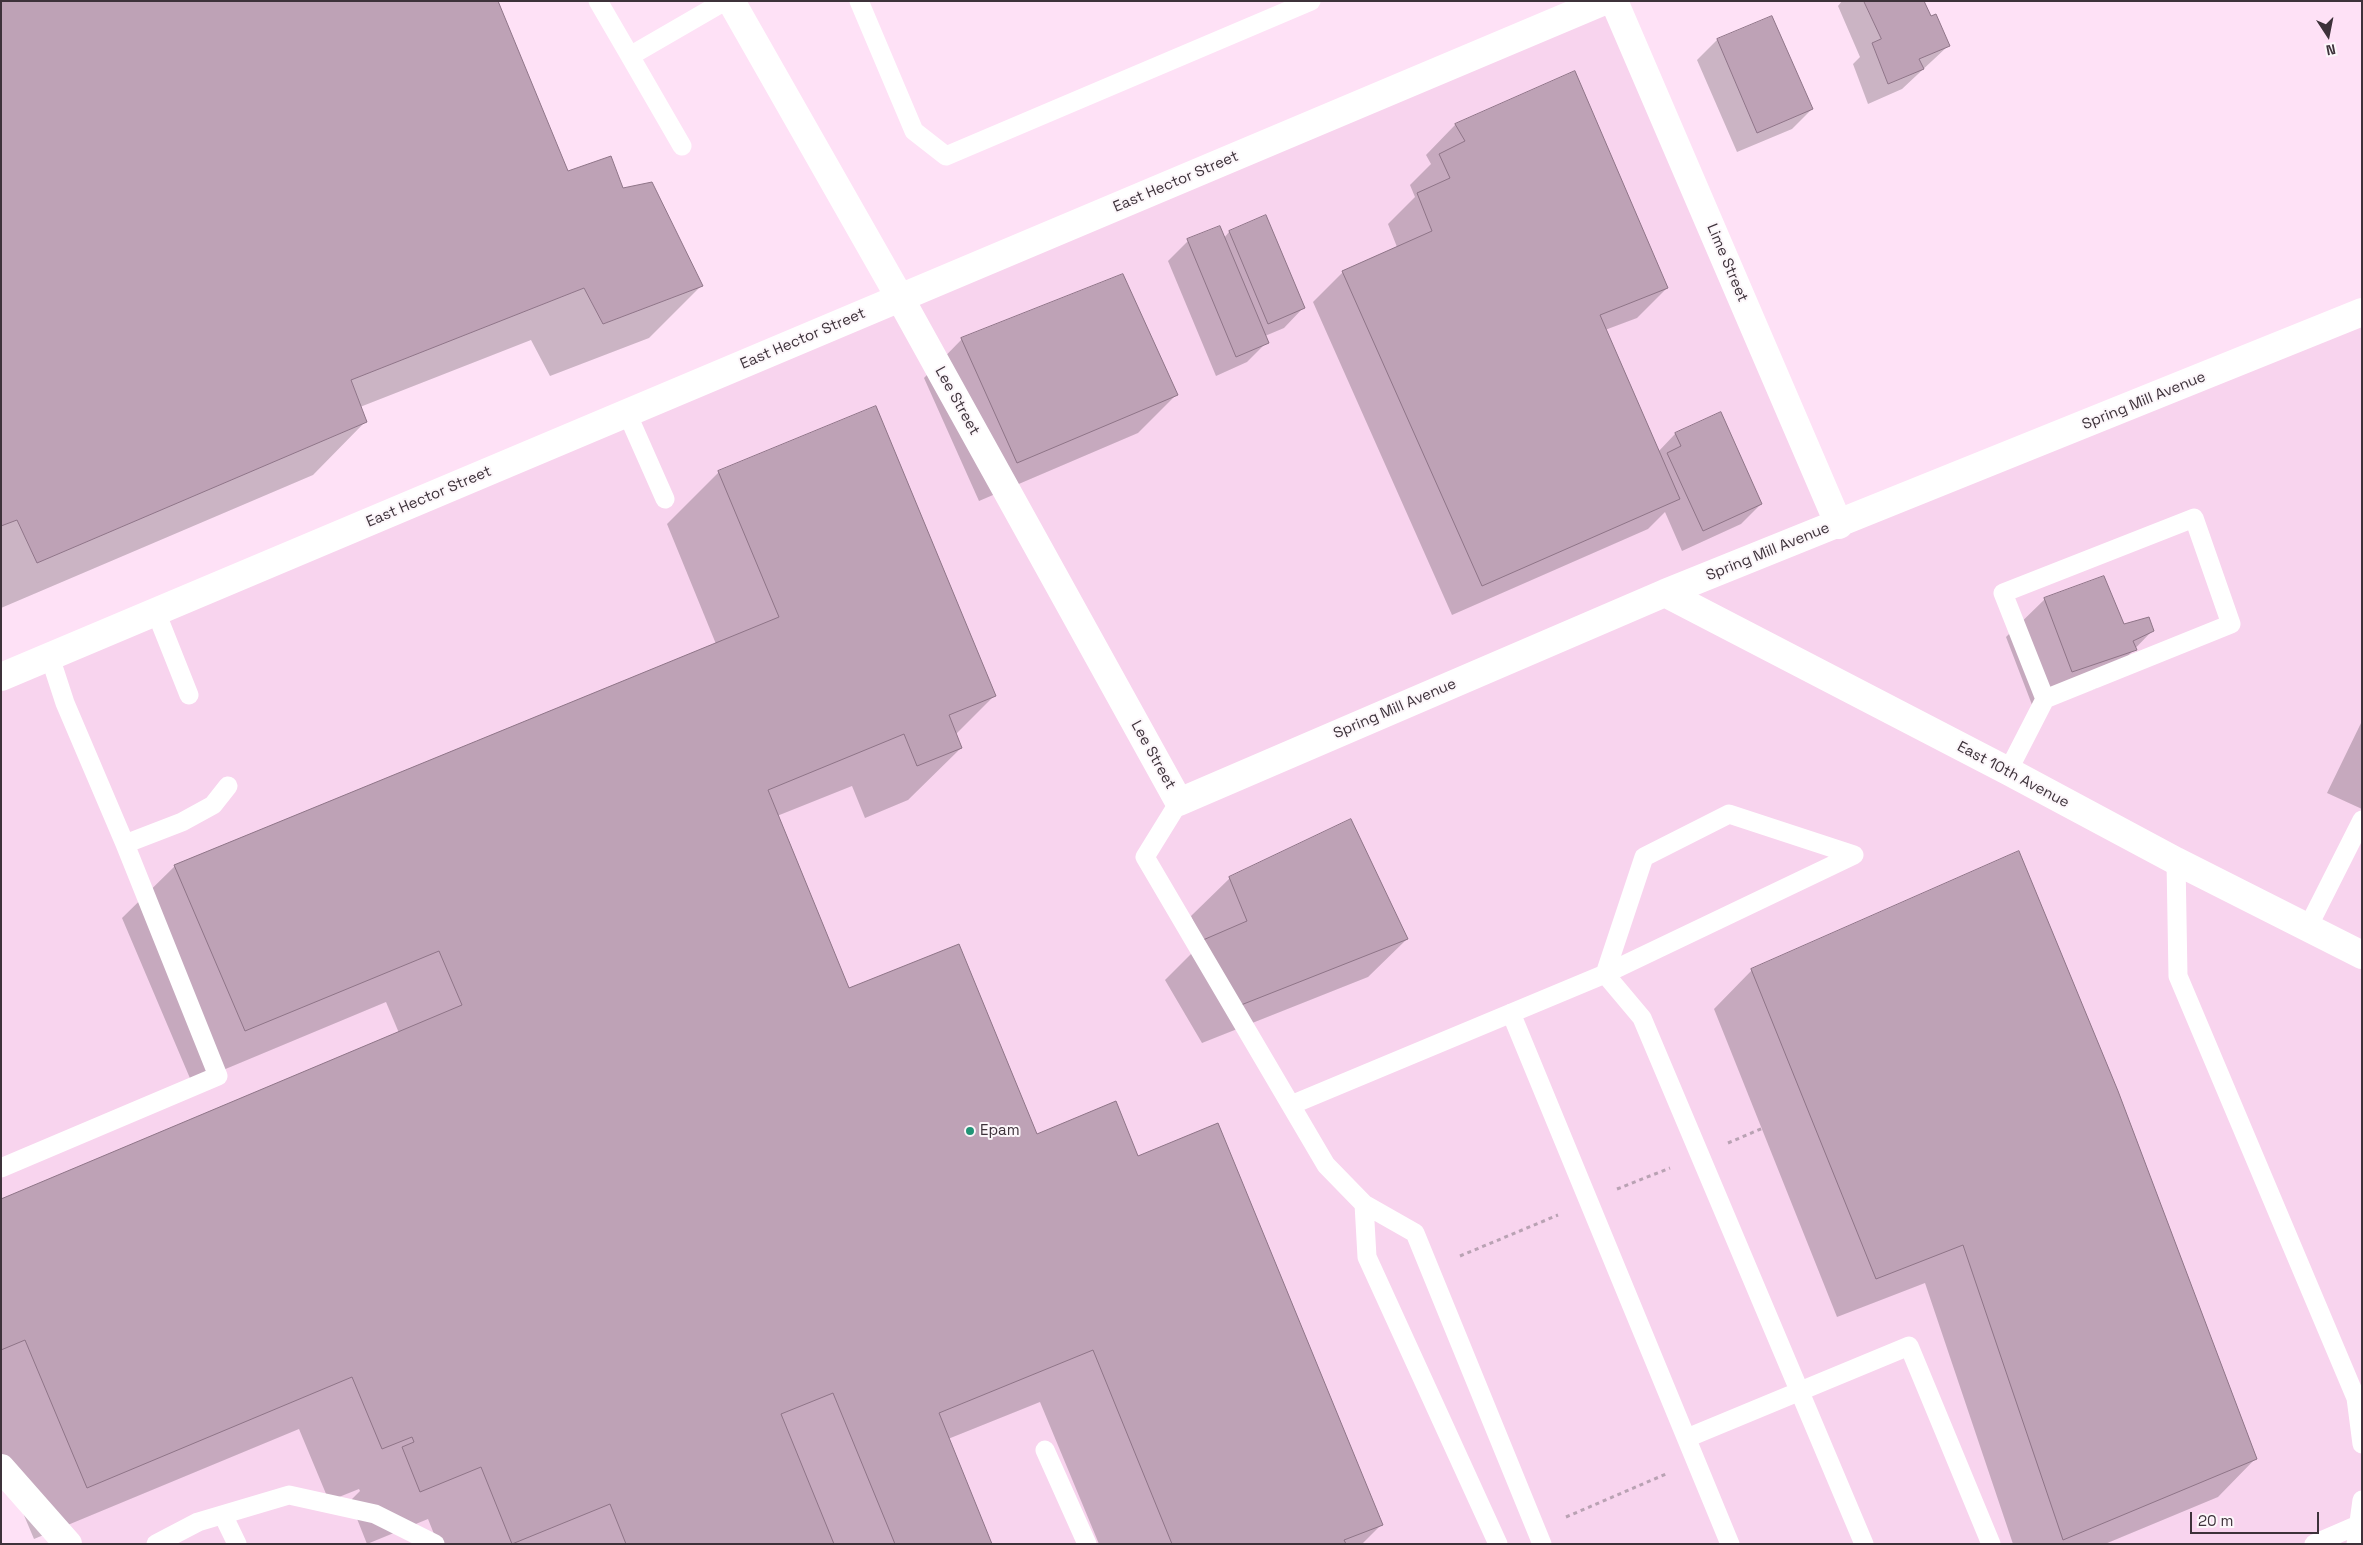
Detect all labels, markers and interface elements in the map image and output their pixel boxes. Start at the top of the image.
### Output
north arrow [2303,10,2353,60]
text: N [2325,40,2337,59]
street label: East Hector Street [1111,148,1241,216]
street label: Lime Street [1702,221,1752,305]
street label: East Hector Street [738,305,868,373]
street label: Lee Street [931,364,983,438]
street label: Spring Mill Avenue [2080,368,2208,434]
street label: East Hector Street [364,463,494,531]
street label: Spring Mill Avenue [1704,519,1832,585]
street label: Spring Mill Avenue [1331,675,1459,743]
street label: Lee Street [1127,718,1179,792]
street label: East 10th Avenue [1954,738,2072,812]
place label: Epam [980,1122,1020,1140]
marker: Epam [964,1125,976,1137]
scale bar [2193,1502,2322,1534]
text: 20 m [2198,1511,2233,1530]

